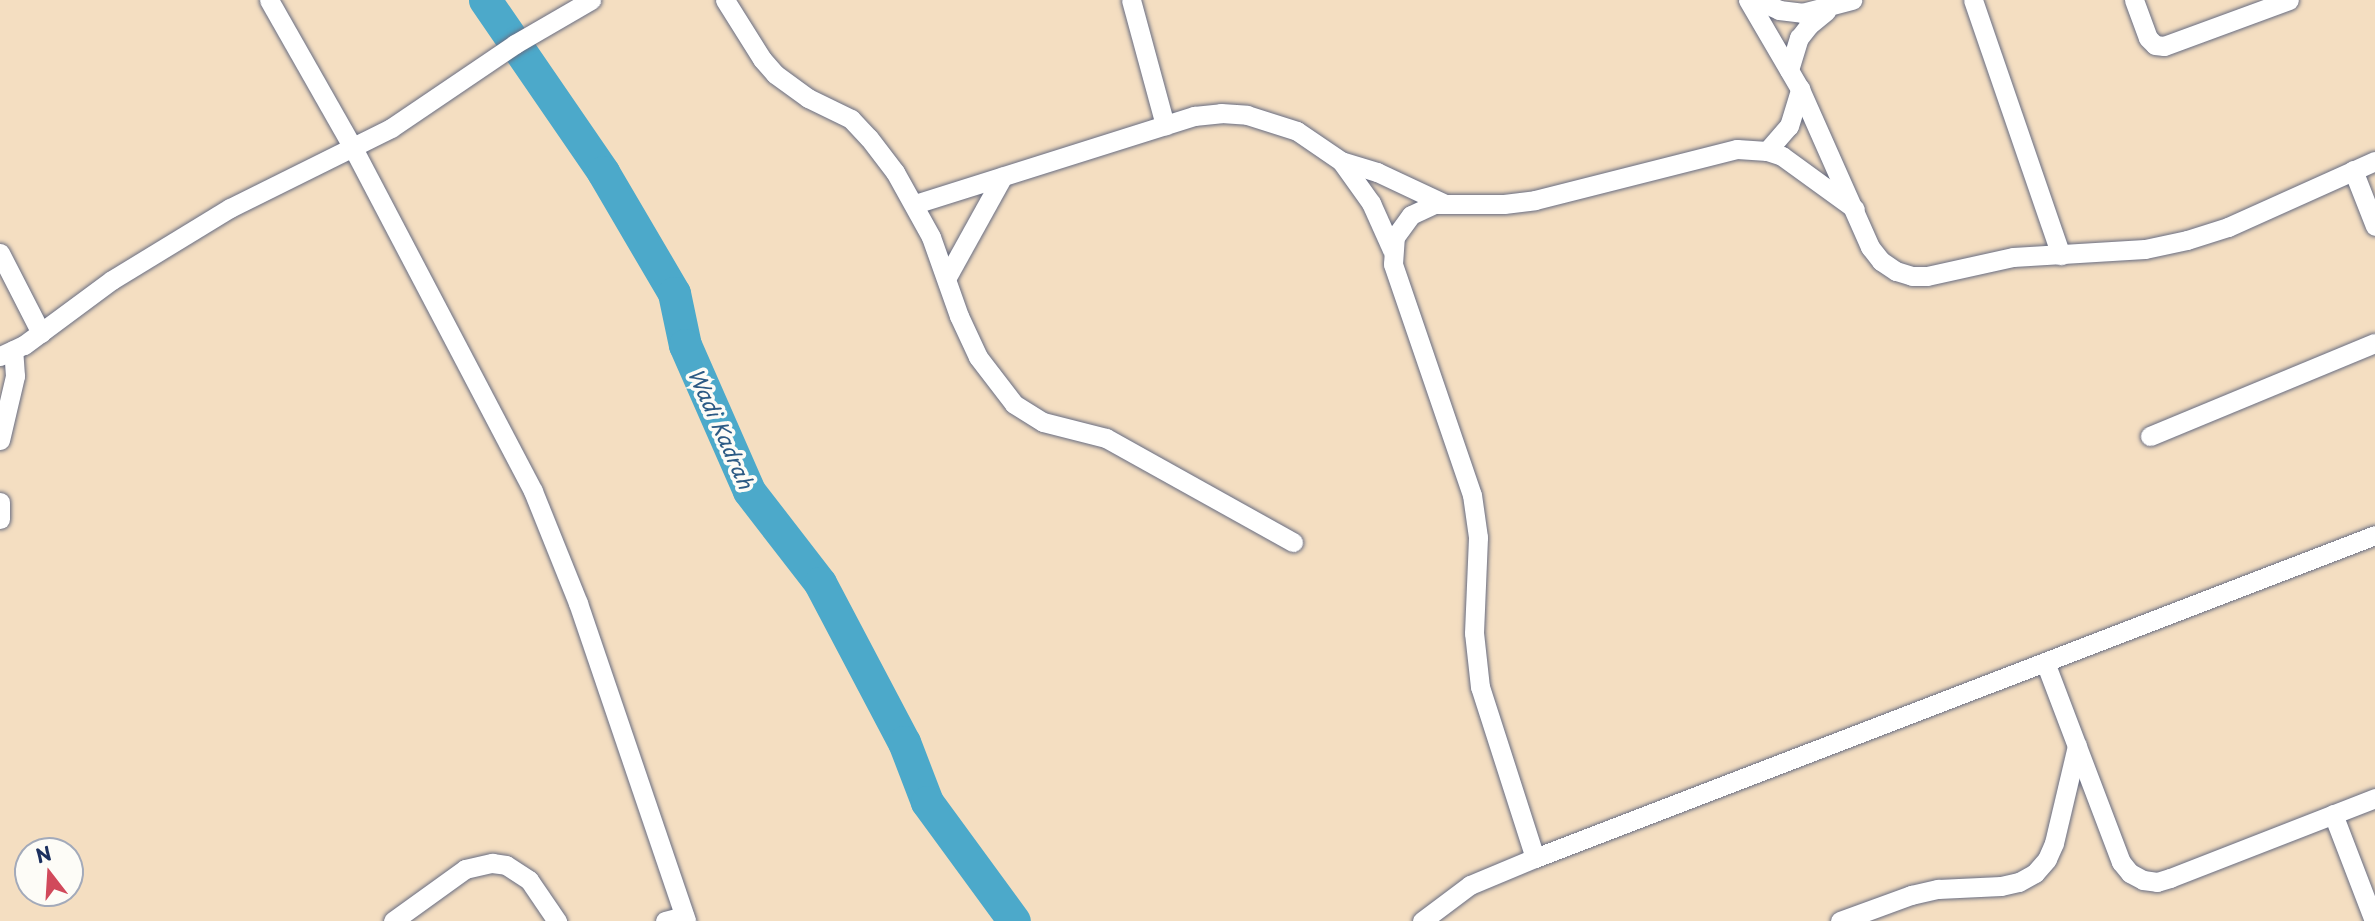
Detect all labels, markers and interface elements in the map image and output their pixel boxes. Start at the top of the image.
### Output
water label: Wadi Kadrah [684,363,760,493]
north arrow [14,837,84,907]
text: N [32,838,55,869]

